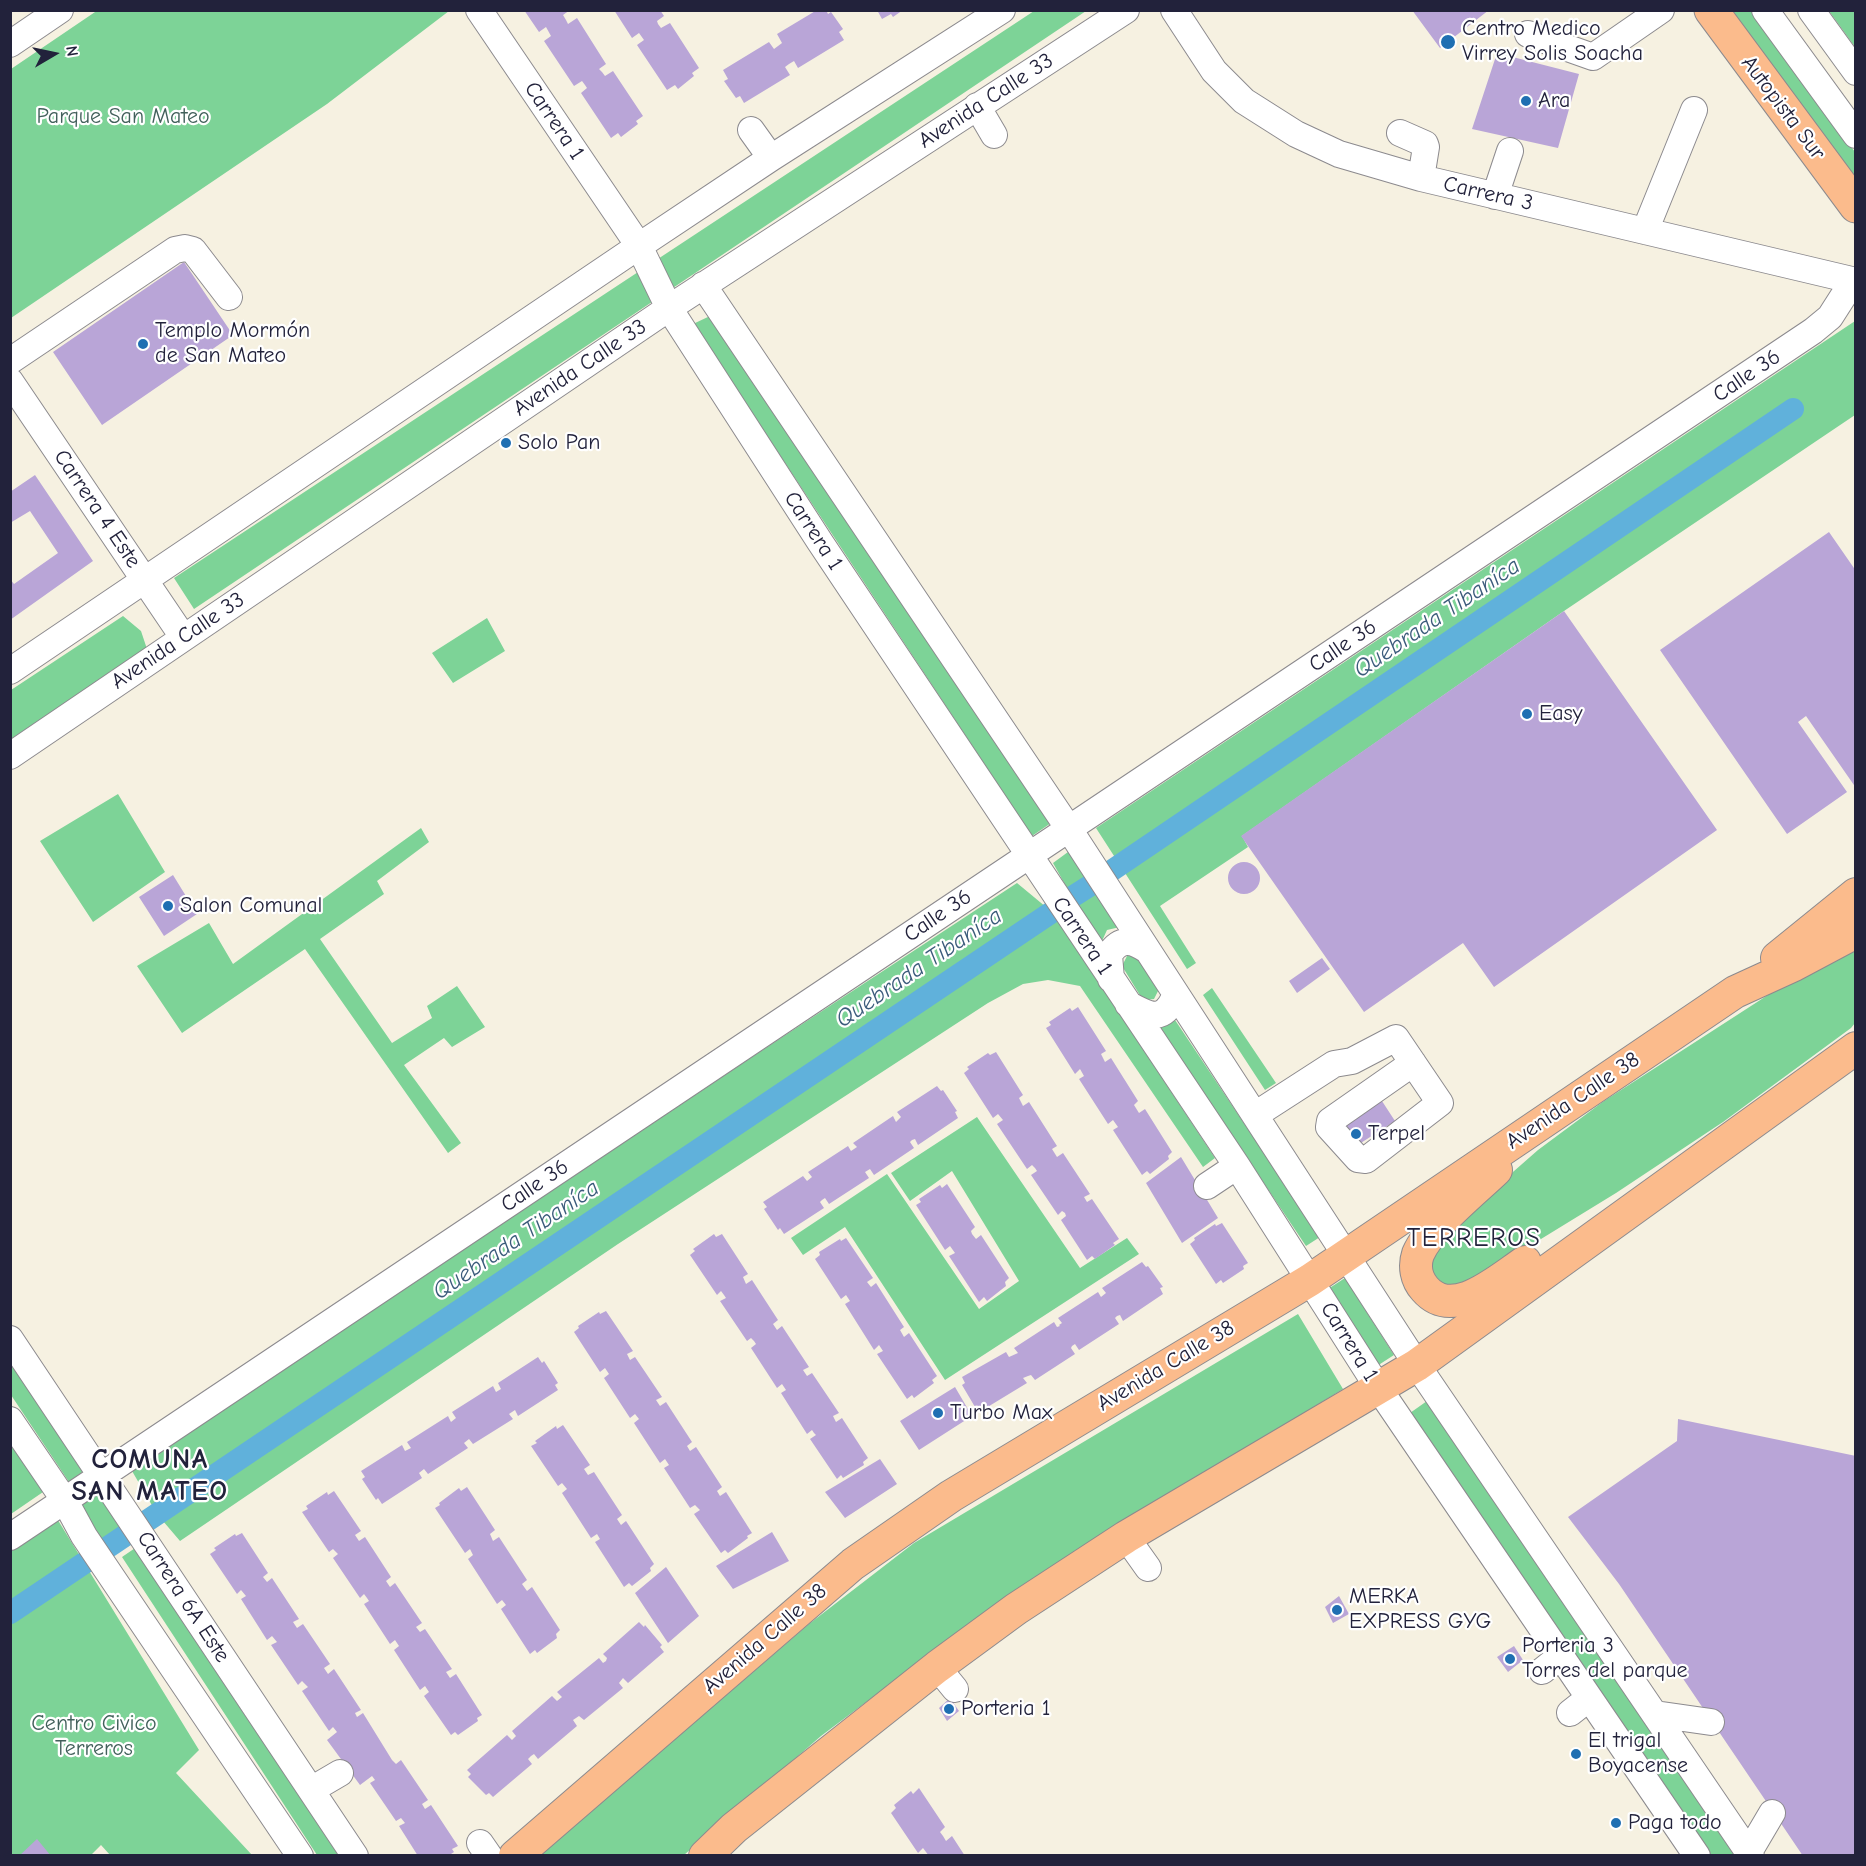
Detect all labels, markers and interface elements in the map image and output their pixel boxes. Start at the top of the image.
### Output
place label: Centro Medico Virrey Solis Soacha [1462,16,1643,68]
north arrow [24,24,84,84]
marker: Centro Medico Virrey Solis Soacha [1439,33,1457,51]
text: N [62,45,81,58]
street label: Avenida Calle 33 [914,48,1058,154]
street label: Autopista Sur [1735,51,1831,165]
street label: Carrera 1 [518,77,590,165]
place label: Ara [1538,88,1570,114]
marker: Ara [1519,94,1533,108]
park label: Parque San Mateo [36,104,210,130]
street label: Carrera 3 [1441,171,1535,217]
street label: Avenida Calle 33 [508,314,652,422]
place label: Templo Mormón de San Mateo [155,318,310,370]
marker: Templo Mormón de San Mateo [136,337,150,351]
street label: Calle 36 [1708,344,1786,408]
place label: Solo Pan [518,430,600,456]
marker: Solo Pan [499,436,513,450]
street label: Carrera 4 Este [48,445,146,573]
street label: Carrera 1 [778,487,848,575]
water label: Quebrada Tibaníca [1348,552,1526,684]
street label: Avenida Calle 33 [106,587,250,695]
street label: Calle 36 [1304,614,1382,678]
place label: Easy [1539,701,1583,727]
marker: Easy [1520,707,1534,721]
street label: Calle 36 [899,884,977,948]
street label: Carrera 1 [1046,892,1118,980]
place label: Salon Comunal [180,893,322,919]
marker: Salon Comunal [161,899,175,913]
water label: Quebrada Tibaníca [830,902,1008,1034]
street label: Avenida Calle 38 [1501,1047,1645,1155]
place label: Terpel [1368,1121,1425,1147]
marker: Terpel [1349,1127,1363,1141]
street label: Calle 36 [496,1154,574,1218]
water label: Quebrada Tibaníca [427,1174,605,1306]
district label: TERREROS [1407,1223,1541,1255]
street label: Carrera 1 [1314,1297,1384,1387]
street label: Avenida Calle 38 [1093,1315,1239,1417]
place label: Turbo Max [950,1400,1052,1426]
marker: Turbo Max [931,1406,945,1420]
district label: COMUNA SAN MATEO [71,1443,229,1509]
street label: Carrera 6A Este [131,1526,235,1668]
street label: Avenida Calle 38 [698,1578,832,1700]
place label: MERKA EXPRESS GYG [1349,1584,1491,1636]
marker: MERKA EXPRESS GYG [1330,1603,1344,1617]
place label: Porteria 3 Torres del parque [1522,1633,1688,1684]
marker: Porteria 3 Torres del parque [1503,1652,1517,1666]
place label: Porteria 1 [961,1696,1051,1722]
marker: Porteria 1 [942,1702,956,1716]
park label: Centro Civico Terreros [31,1711,157,1762]
place label: El trigal Boyacense [1588,1728,1688,1780]
marker: El trigal Boyacense [1569,1747,1583,1761]
place label: Paga todo [1628,1810,1722,1836]
marker: Paga todo [1609,1816,1623,1830]

